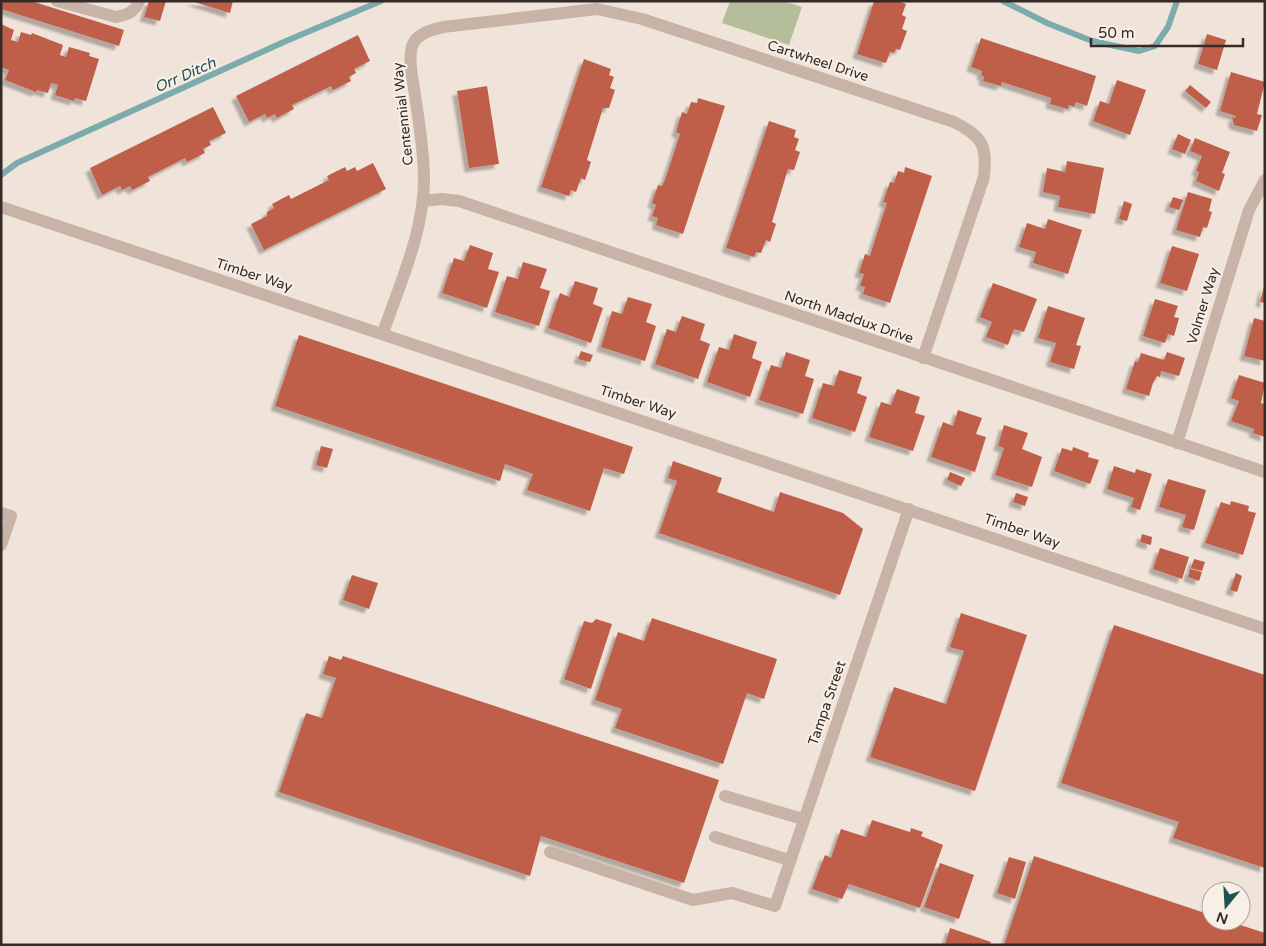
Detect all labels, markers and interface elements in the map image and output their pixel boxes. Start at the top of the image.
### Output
scale bar [1091,15,1244,47]
text: 50 m [1098,24,1135,42]
street label: Cartwheel Drive [765,37,871,85]
water label: Orr Ditch [152,53,219,96]
street label: Centennial Way [389,61,417,166]
street label: Timber Way [214,255,295,295]
street label: Volmer Way [1183,265,1223,347]
street label: North Maddux Drive [782,287,916,347]
street label: Timber Way [598,382,679,422]
street label: Timber Way [982,510,1063,552]
street label: Tampa Street [805,658,850,748]
north arrow [1201,881,1251,931]
text: N [1214,908,1230,928]

